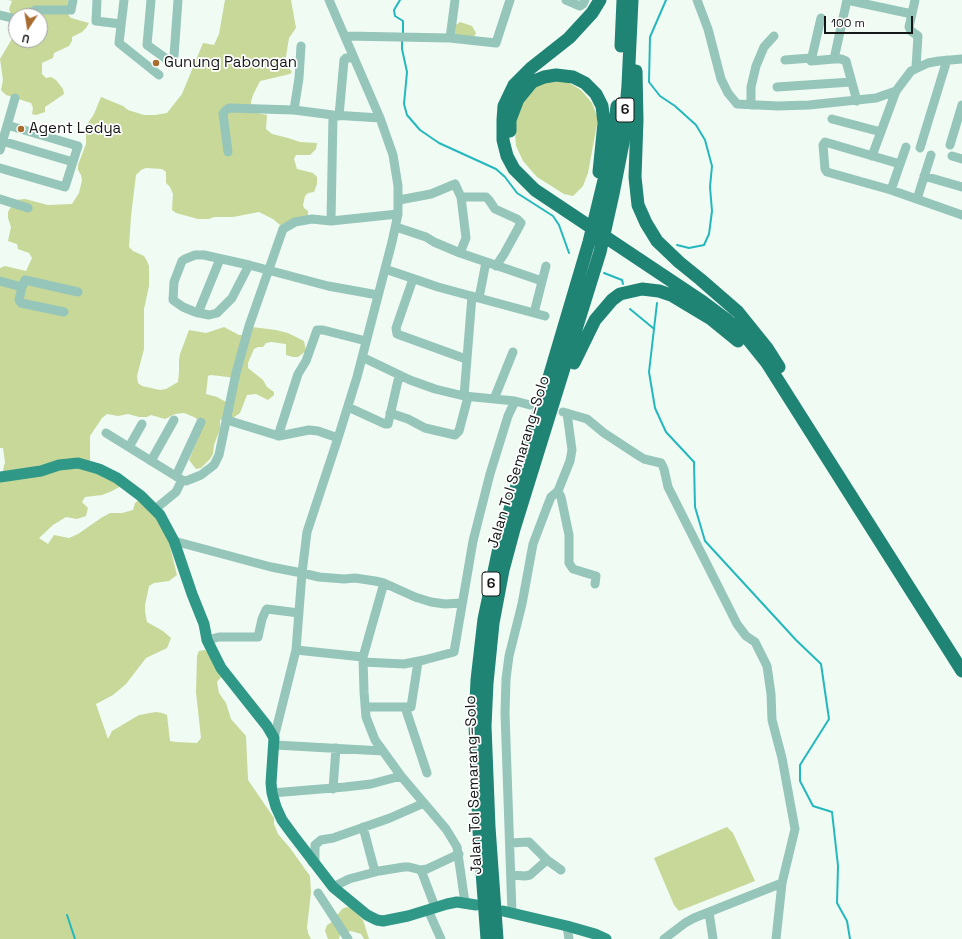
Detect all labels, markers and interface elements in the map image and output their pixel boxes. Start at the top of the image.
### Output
north arrow [8,8,48,48]
scale bar [826,8,915,34]
text: 100 m [831,15,865,31]
text: U [21,31,31,46]
place label: Gunung Pabongan [164,54,297,72]
marker: Gunung Pabongan [151,58,161,68]
road number: 6 [616,98,634,122]
place label: Agent Ledya [29,120,121,138]
marker: Agent Ledya [16,124,26,134]
street label: Jalan Tol Semarang–Solo [484,374,554,550]
road number: 6 [482,572,500,596]
street label: Jalan Tol Semarang–Solo [462,695,486,875]

